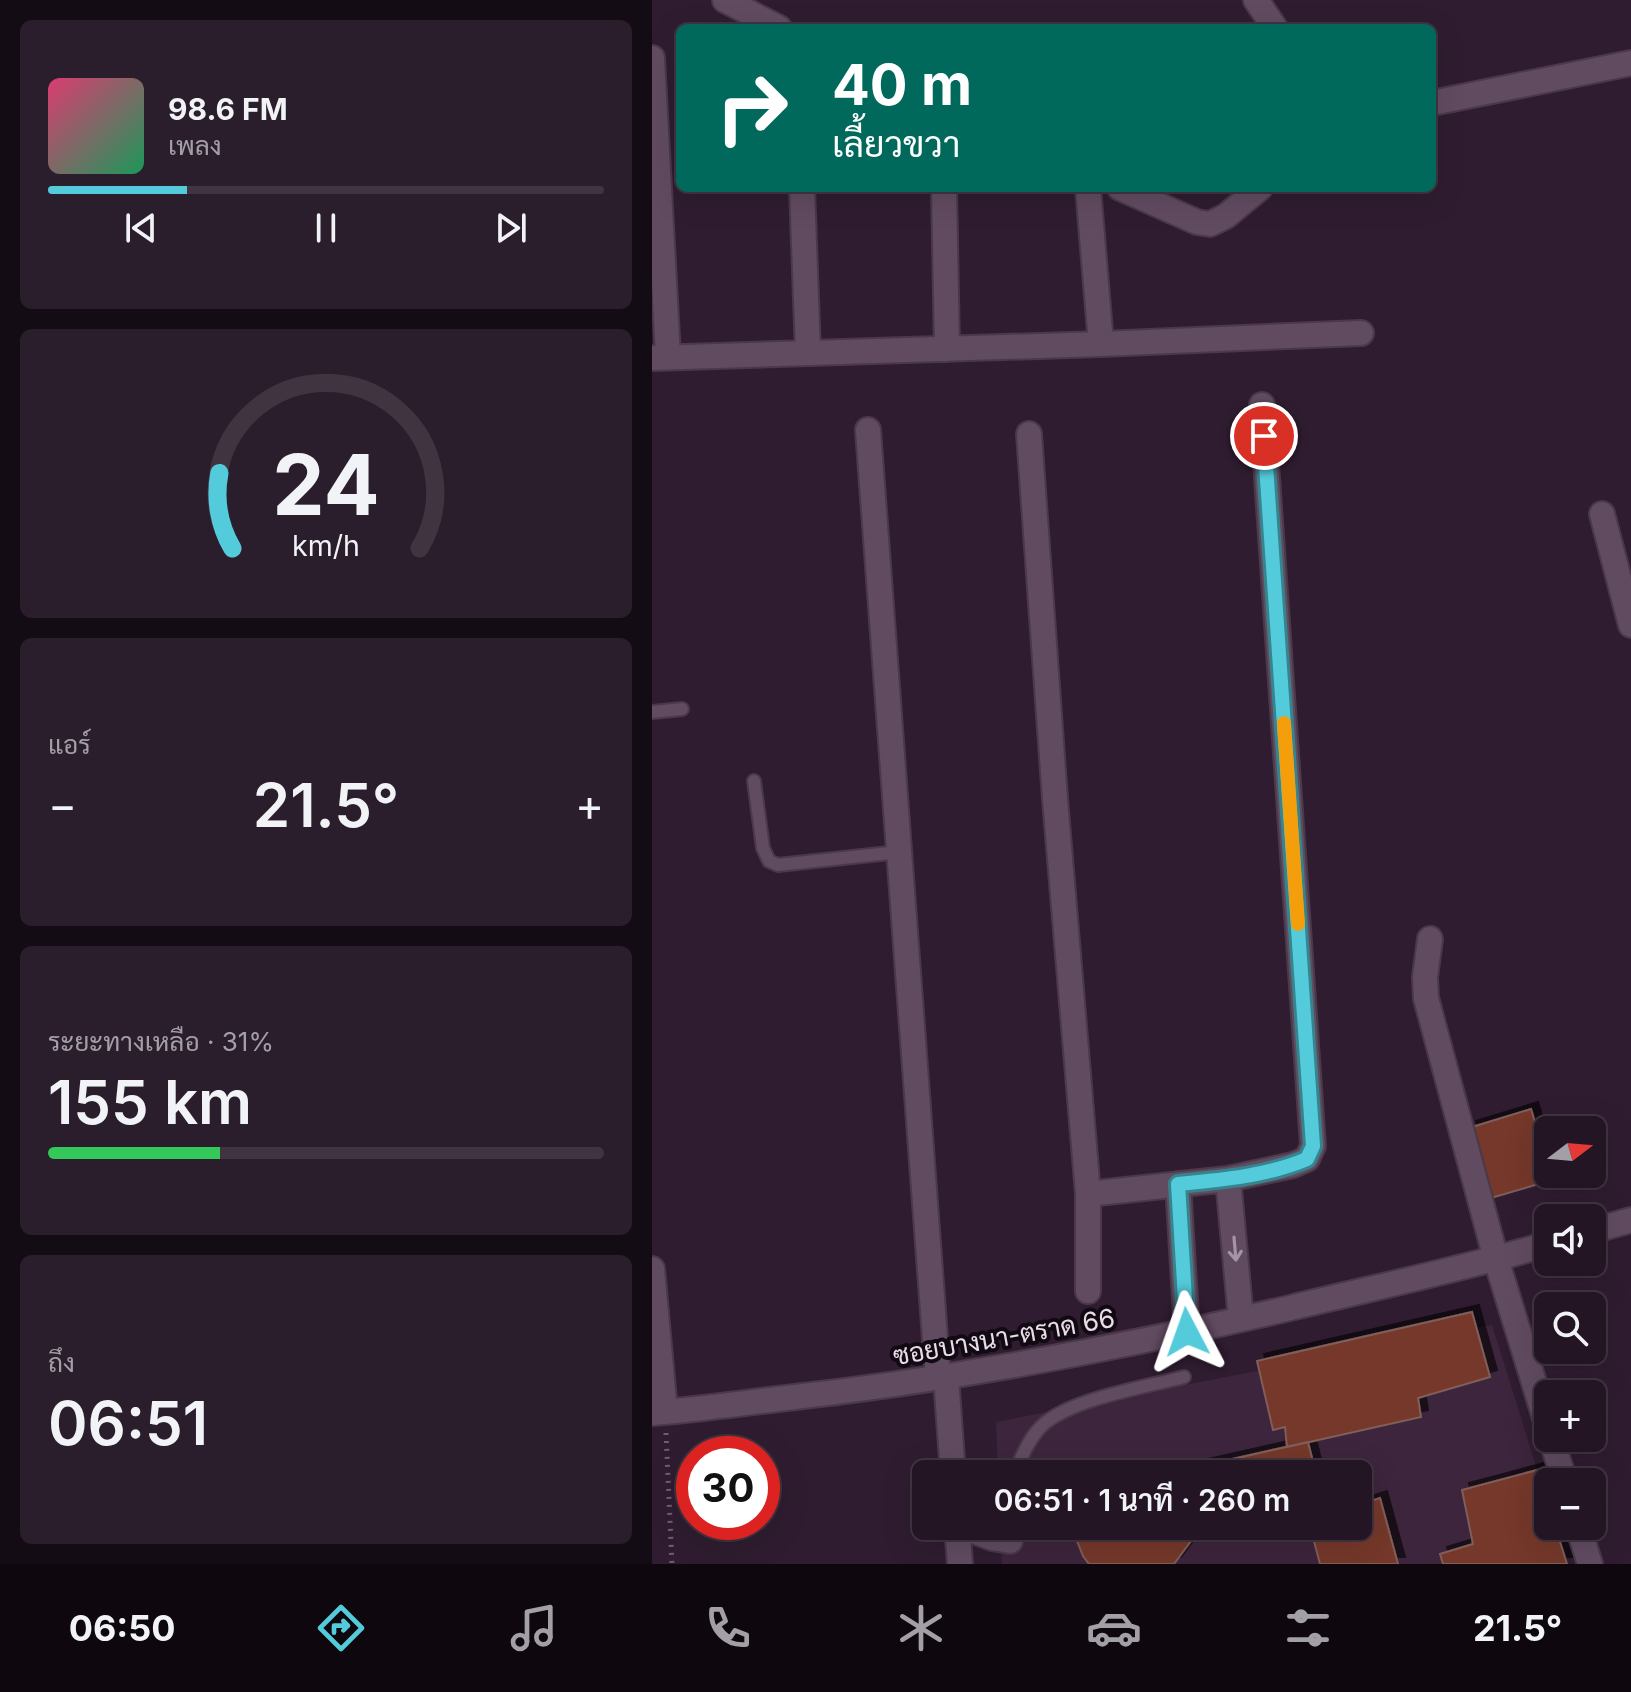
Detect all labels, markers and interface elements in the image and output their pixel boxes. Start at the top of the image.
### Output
text: 40 m [832,51,972,119]
icon: right [700,56,804,160]
text: 98.6 FM [168,91,288,127]
text: เลี้ยวขวา [832,122,960,166]
text: เพลง [168,130,222,161]
icon: previous [119,206,163,250]
icon: pause [304,206,348,250]
icon: next [489,206,533,250]
pin [1230,402,1298,470]
icon: arrive [1242,414,1286,458]
text: 24 [272,434,380,535]
text: km/h [292,528,360,563]
text: แอร์ [48,729,91,760]
text: 21.5° [253,769,399,841]
text: − [48,778,77,832]
text: + [575,778,604,832]
text: ระยะทางเหลือ · 31% [48,1026,274,1057]
text: 155 km [48,1066,252,1138]
north arrow [1534,1116,1606,1188]
map controls [1534,1116,1606,1540]
button: sound [1534,1204,1606,1276]
one-way arrow [1227,1235,1242,1262]
position arrow [1145,1290,1229,1374]
button: search [1534,1292,1606,1364]
street label: ซอยบางนา-ตราด 66 [891,1302,1117,1371]
text: ถึง [48,1347,75,1378]
button: + [1534,1380,1606,1452]
text: 06:51 [48,1387,208,1459]
speed limit sign: 30 [676,1436,780,1540]
button: − [1534,1468,1606,1540]
text: 06:51 · 1 นาที · 260 m [994,1482,1290,1518]
icon: directions [313,1600,369,1656]
icon: music [506,1600,562,1656]
icon: phone [700,1600,756,1656]
icon: climate [893,1600,949,1656]
icon: car [1086,1600,1142,1656]
icon: filters [1280,1600,1336,1656]
text: 06:50 [69,1606,176,1650]
text: 21.5° [1473,1606,1562,1650]

